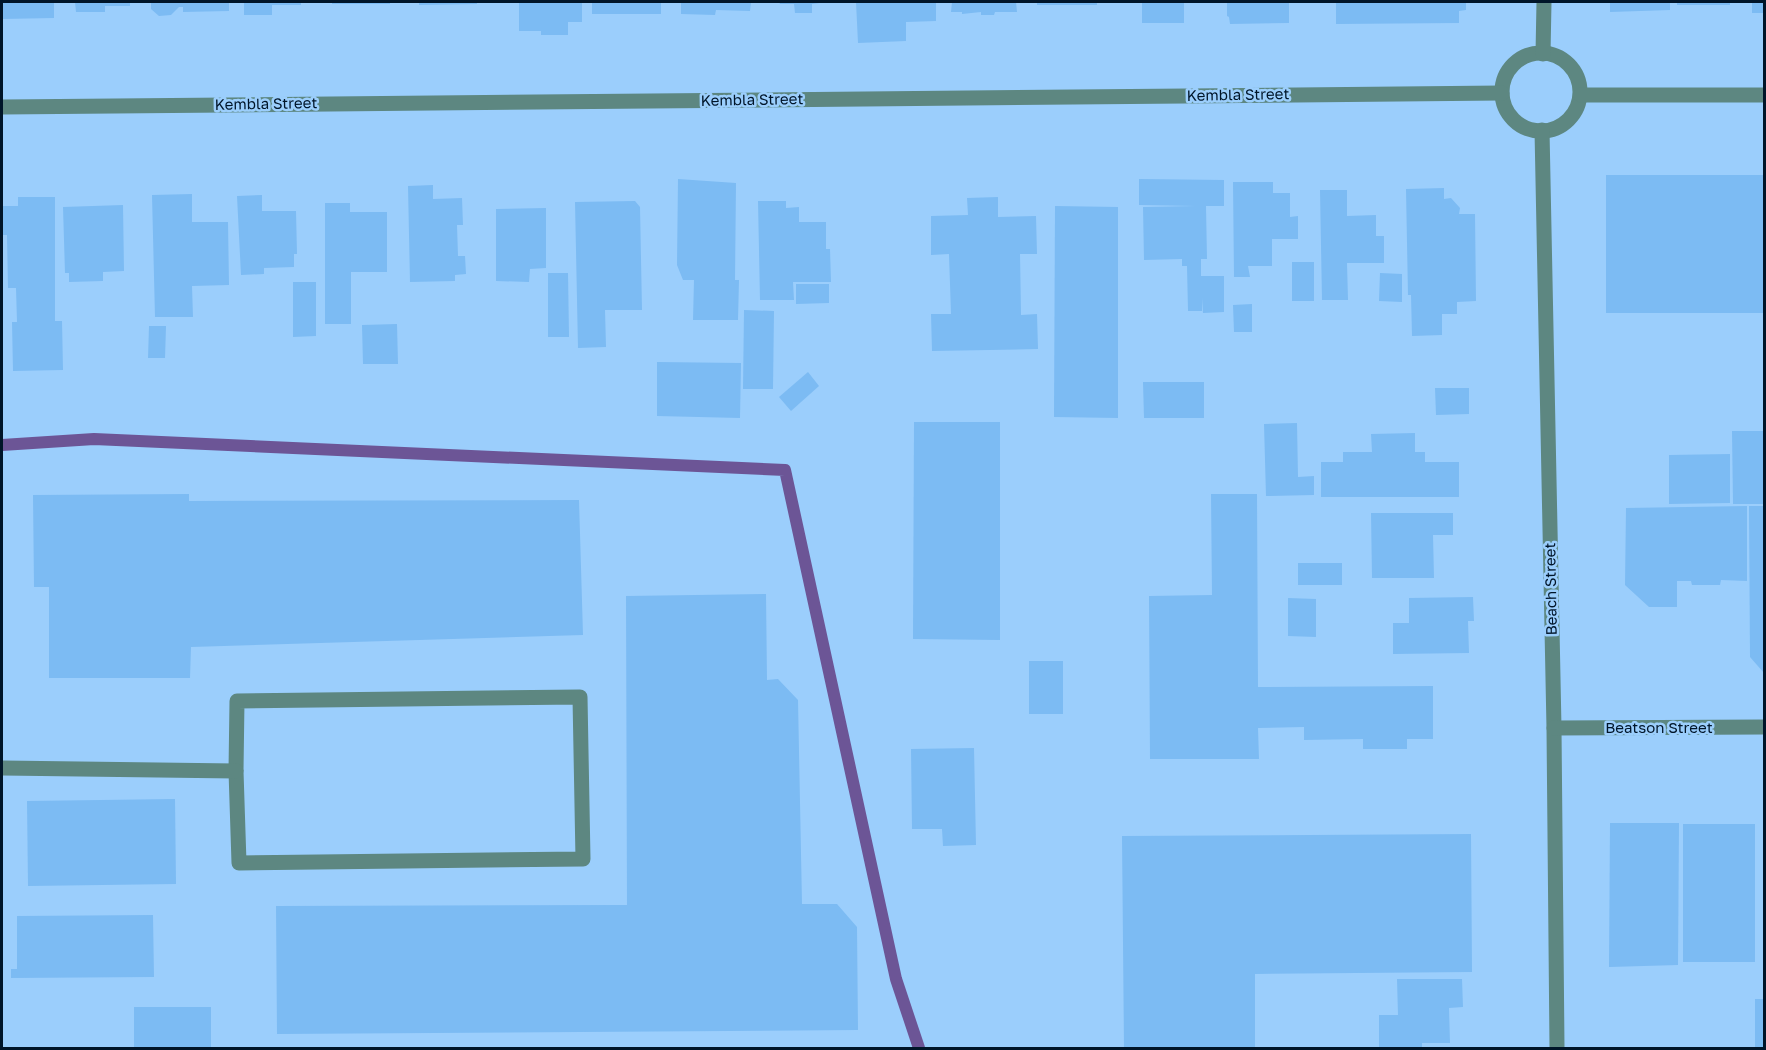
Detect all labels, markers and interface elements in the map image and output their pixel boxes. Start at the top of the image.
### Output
street label: Kembla Street [1186,84,1289,104]
street label: Kembla Street [700,89,803,109]
street label: Kembla Street [214,93,317,113]
street label: Beach Street [1540,542,1560,636]
street label: Beatson Street [1605,718,1713,736]

